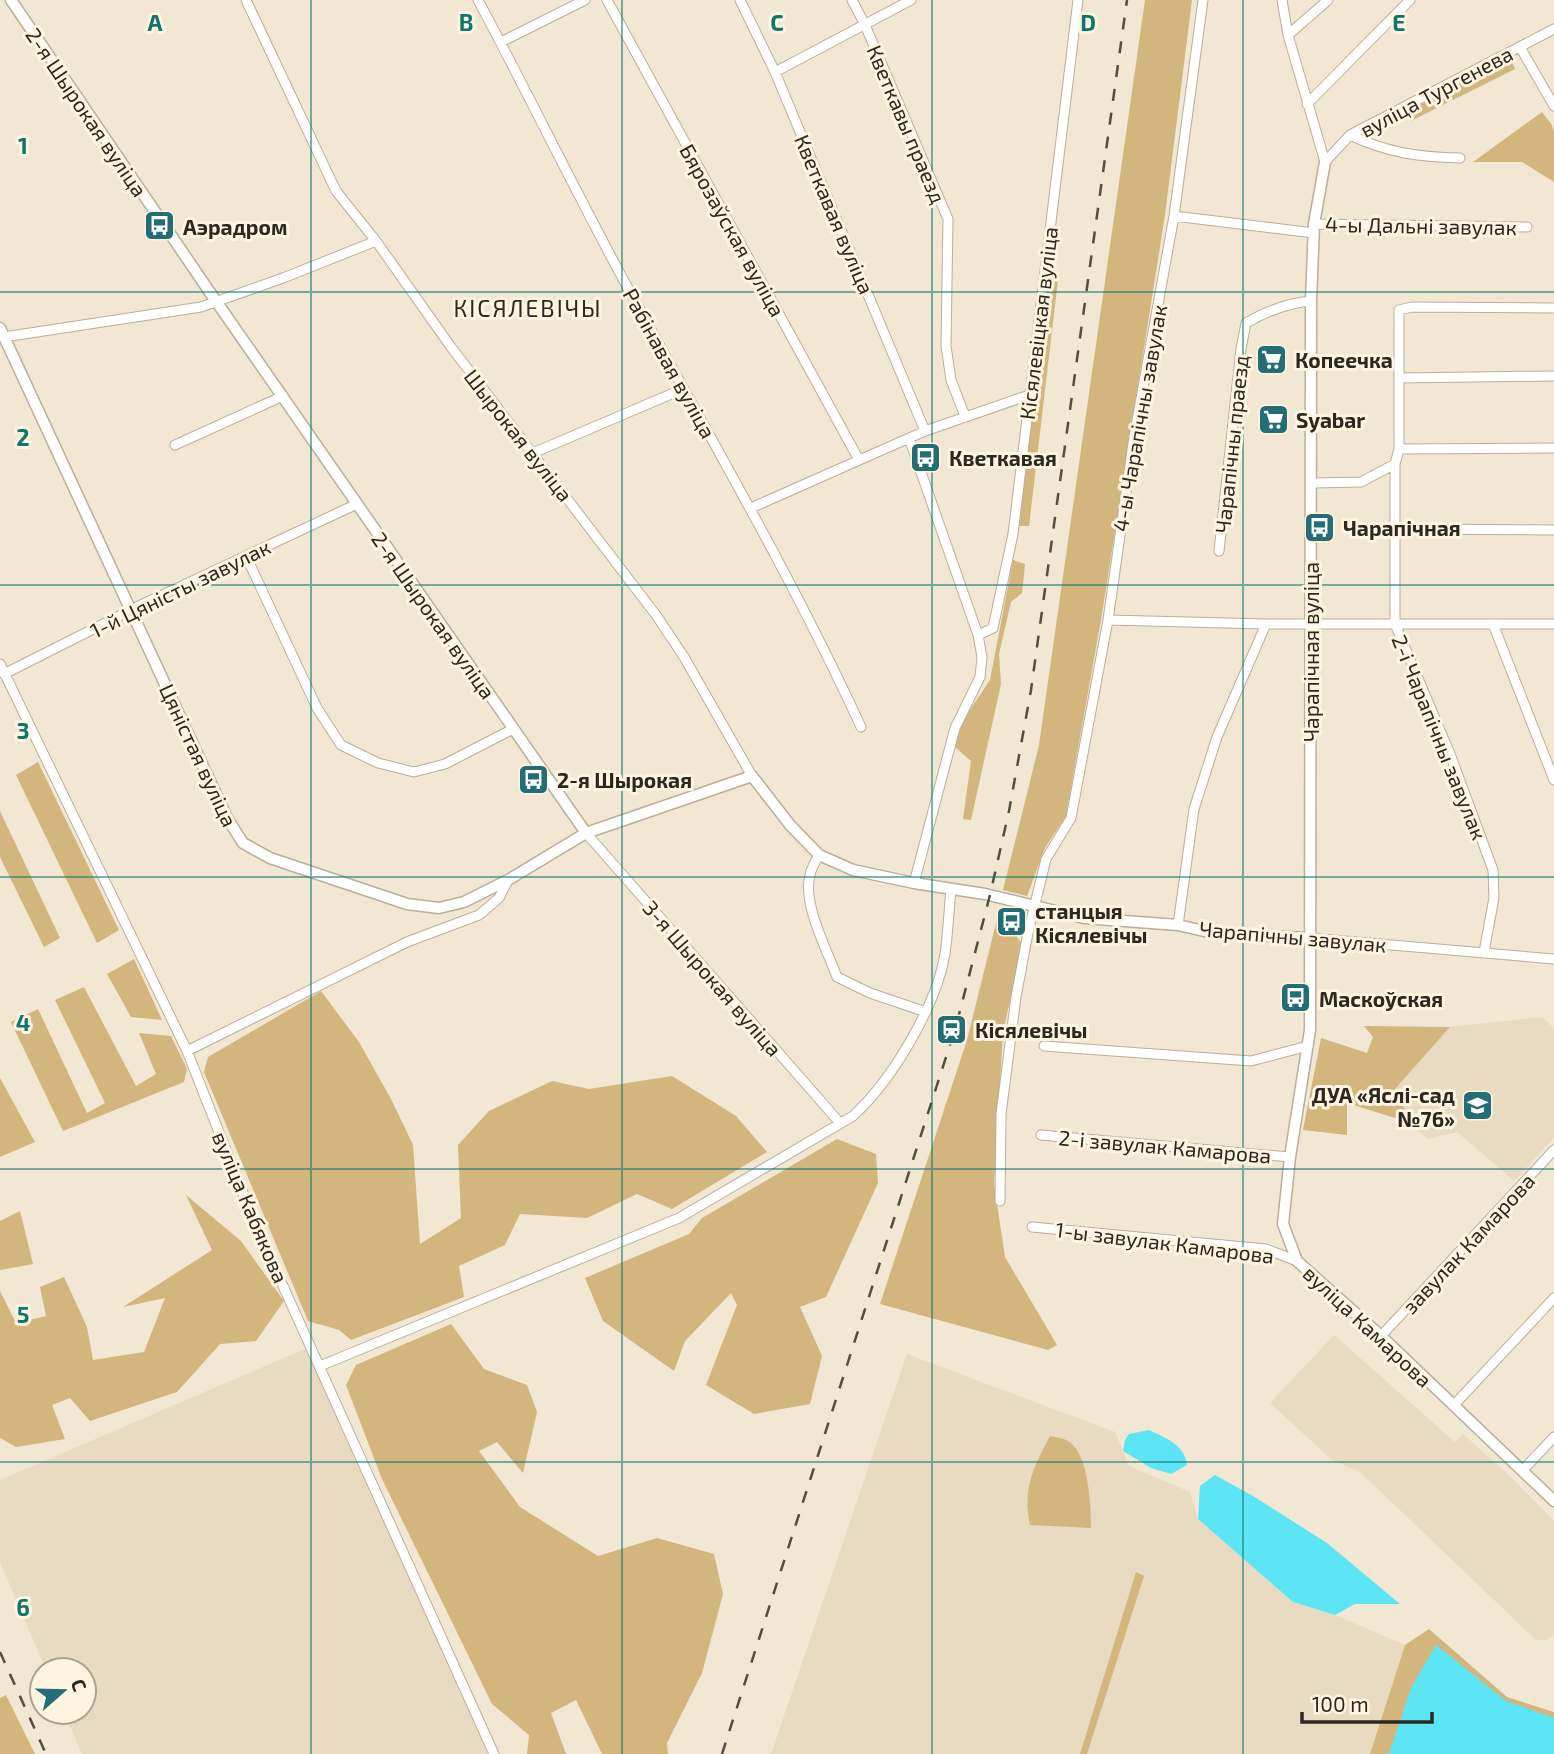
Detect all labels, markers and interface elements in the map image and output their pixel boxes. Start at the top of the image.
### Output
text: A [147,8,163,36]
text: B [459,8,473,36]
text: C [770,8,784,36]
text: D [1080,8,1096,36]
text: E [1392,8,1406,36]
street label: 2-я Шырокая вуліца [20,23,153,202]
street label: вуліца Тургенева [1355,40,1517,143]
street label: Кветкавы праезд [862,41,952,207]
text: 1 [18,131,28,159]
street label: Кветкавая вуліца [789,131,880,298]
street label: Бярозаўская вуліца [674,139,791,321]
bus stop icon: Аэрадром [143,209,177,243]
street label: 4-ы Дальні завулак [1325,211,1517,240]
place label: Аэрадром [183,214,287,239]
street label: Кісялевіцкая вуліца [1014,225,1063,421]
street label: Рабінавая вуліца [618,284,722,443]
district label: КІСЯЛЕВІЧЫ [453,294,603,322]
street label: 4-ы Чарапічны завулак [1107,303,1172,534]
supermarket icon: Копеечка [1255,342,1289,376]
place label: Копеечка [1295,347,1393,372]
street label: Чарапічны праезд [1209,354,1253,534]
street label: Шырокая вуліца [459,364,578,507]
supermarket icon: Syabar [1256,402,1290,436]
place label: Syabar [1296,407,1365,433]
text: 2 [16,423,30,451]
bus stop icon: Кветкавая [909,440,943,474]
place label: Кветкавая [949,445,1057,470]
bus stop icon: Чарапічная [1303,510,1337,544]
place label: Чарапічная [1343,515,1461,540]
street label: 2-я Шырокая вуліца [366,527,501,704]
street label: 1-й Цяністы завулак [86,534,275,643]
street label: Чарапічная вуліца [1298,562,1324,742]
street label: 2-і Чарапічны завулак [1386,631,1493,844]
street label: Цяністая вуліца [154,680,243,831]
text: 3 [16,716,30,744]
bus stop icon: 2-я Шырокая [517,762,551,796]
place label: 2-я Шырокая [557,767,692,792]
street label: 3-я Шырокая вуліца [638,895,787,1062]
place label: станцыя Кісялевічы [1035,898,1148,947]
bus stop icon: станцыя Кісялевічы [995,905,1029,939]
street label: Чарапічны завулак [1198,915,1388,958]
bus stop icon: Маскоўская [1279,981,1313,1015]
place label: Маскоўская [1319,986,1443,1011]
text: 4 [16,1008,30,1036]
station icon: Кісялевічы [935,1012,969,1046]
place label: Кісялевічы [975,1017,1088,1042]
place label: ДУА «Яслі-сад №76» [1312,1082,1455,1131]
school or university icon: ДУА «Яслі-сад №76» [1461,1089,1495,1123]
street label: 2-і завулак Камарова [1058,1124,1272,1169]
street label: вуліца Кабякова [207,1128,294,1287]
street label: завулак Камарова [1397,1168,1540,1319]
street label: 1-ы завулак Камарова [1054,1216,1276,1269]
street label: вуліца Камарова [1298,1260,1438,1393]
text: 5 [17,1300,29,1328]
text: 6 [16,1593,30,1621]
north arrow [28,1656,98,1726]
text: С [67,1676,92,1694]
scale bar [1302,1680,1432,1724]
text: 100 m [1312,1691,1369,1716]

